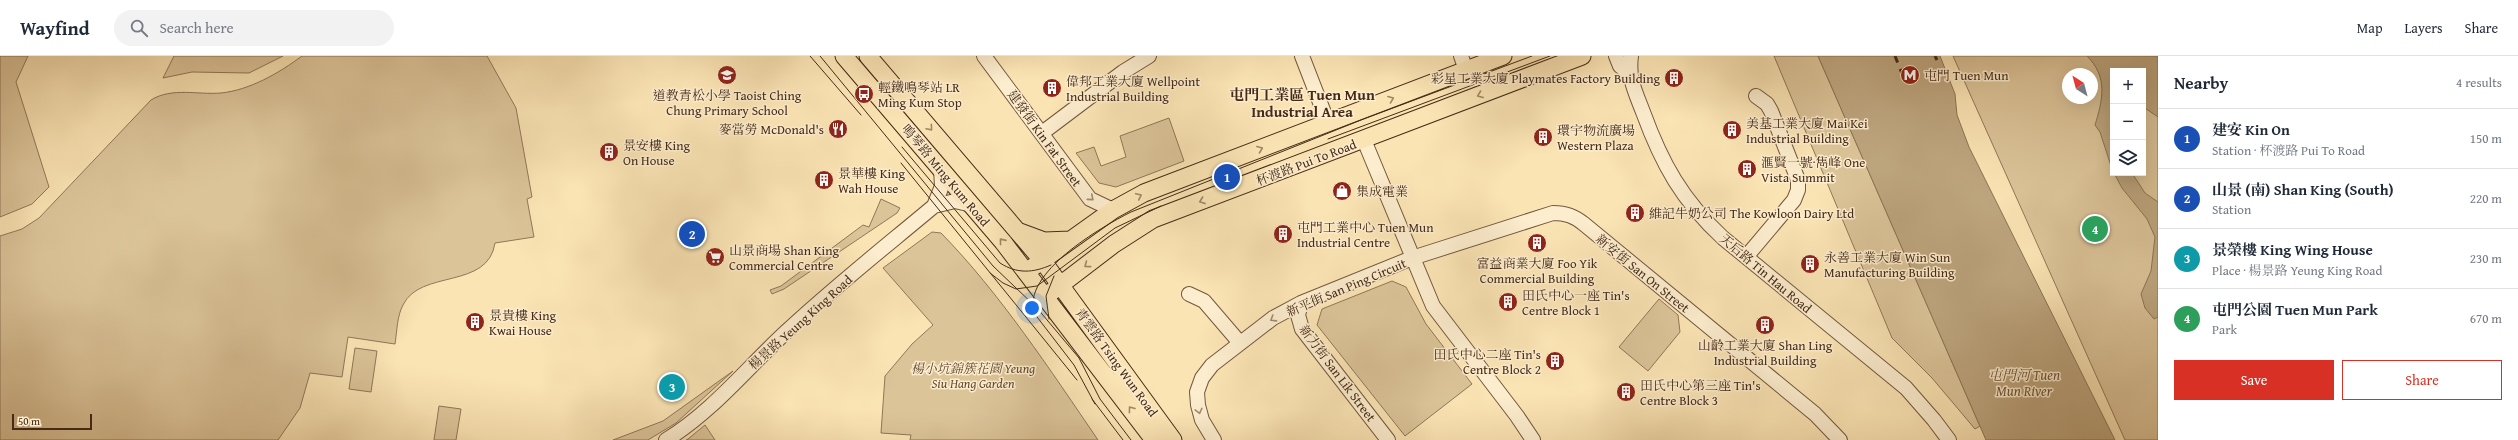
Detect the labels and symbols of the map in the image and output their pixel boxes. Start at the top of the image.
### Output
school or university icon: 道教青松小學 Taoist Ching Chung Primary School [716,64,738,86]
metro station icon: 屯門 Tuen Mun [1899,64,1921,86]
place label: 屯門 Tuen Mun [1924,66,2009,85]
building icon: 彩星工業大廈 Playmates Factory Building [1663,67,1685,89]
north arrow [2062,68,2098,104]
place label: 彩星工業大廈 Playmates Factory Building [1431,69,1661,88]
place label: 偉邦工業大廈 Wellpoint Industrial Building [1066,72,1200,106]
building icon: 偉邦工業大廈 Wellpoint Industrial Building [1041,77,1063,99]
place label: 輕鐵鳴琴站 LR Ming Kum Stop [878,78,962,112]
bus stop icon: 輕鐵鳴琴站 LR Ming Kum Stop [853,83,875,105]
district label: 屯門工業區 Tuen Mun Industrial Area [1229,84,1375,122]
place label: 道教青松小學 Taoist Ching Chung Primary School [653,86,802,120]
street label: 建發街 Kin Fat Street [1003,86,1087,191]
one-way arrow [1477,90,1484,98]
one-way arrow [1387,96,1394,104]
place label: 美基工業大廈 Mai Kei Industrial Building [1746,114,1868,148]
restaurant icon: 麥當勞 McDonald's [827,118,849,140]
building icon: 美基工業大廈 Mai Kei Industrial Building [1721,119,1743,141]
place label: 麥當勞 McDonald's [719,120,824,139]
street label: 鳴琴路 Ming Kum Road [897,120,994,231]
place label: 環宇物流廣場 Western Plaza [1557,121,1635,155]
one-way arrow [926,123,933,130]
building icon: 環宇物流廣場 Western Plaza [1532,126,1554,148]
street label: 杯渡路 Pui To Road [1253,135,1359,190]
place label: 景安樓 King On House [623,136,691,170]
building icon: 景安樓 King On House [598,141,620,163]
one-way arrow [1257,146,1264,154]
place label: 滙賢一號·雋峰 One Vista Summit [1761,153,1865,187]
building icon: 滙賢一號·雋峰 One Vista Summit [1736,158,1758,180]
pin: 1 [1214,162,1240,192]
place label: 景華樓 King Wah House [838,164,906,198]
building icon: 景華樓 King Wah House [813,169,835,191]
shop icon: 集成電業 [1331,180,1353,202]
place label: 集成電業 [1356,182,1408,201]
one-way arrow [1086,193,1094,200]
one-way arrow [1134,193,1142,201]
one-way arrow [1198,197,1205,205]
building icon: 維記牛奶公司 The Kowloon Dairy Ltd [1624,202,1646,224]
place label: 維記牛奶公司 The Kowloon Dairy Ltd [1649,204,1854,223]
pin: 4 [2082,214,2108,244]
place label: 屯門工業中心 Tuen Mun Industrial Centre [1297,218,1434,252]
pin: 2 [679,219,705,249]
building icon: 屯門工業中心 Tuen Mun Industrial Centre [1272,223,1294,245]
street label: 天后路 Tin Hau Road [1716,229,1816,318]
street label: 新安街 San On Street [1592,230,1694,317]
building icon: 富益商業大廈 Foo Yik Commercial Building [1526,232,1548,254]
one-way arrow [999,239,1006,246]
place label: 山景商場 Shan King Commercial Centre [729,241,839,275]
supermarket icon: 山景商場 Shan King Commercial Centre [704,246,726,268]
place label: 永善工業大廈 Win Sun Manufacturing Building [1824,248,1955,282]
street label: 新平街 San Ping Circuit [1283,253,1410,321]
building icon: 永善工業大廈 Win Sun Manufacturing Building [1799,253,1821,275]
place label: 富益商業大廈 Foo Yik Commercial Building [1477,254,1598,288]
one-way arrow [1084,260,1091,267]
street label: 楊景路 Yeung King Road [744,270,856,374]
place label: 田氏中心一座 Tin's Centre Block 1 [1522,286,1630,320]
building icon: 田氏中心一座 Tin's Centre Block 1 [1497,291,1519,313]
your location [1022,298,1042,318]
street label: 青雲路 Tsing Wun Road [1071,304,1163,421]
place label: 景貴樓 King Kwai House [489,306,557,340]
building icon: 景貴樓 King Kwai House [464,311,486,333]
one-way arrow [1271,314,1278,321]
building icon: 山齡工業大廈 Shan Ling Industrial Building [1754,314,1776,336]
street label: 新力街 San Lik Street [1295,321,1381,426]
place label: 山齡工業大廈 Shan Ling Industrial Building [1698,336,1833,370]
place label: 田氏中心二座 Tin's Centre Block 2 [1433,345,1541,379]
building icon: 田氏中心二座 Tin's Centre Block 2 [1544,350,1566,372]
park label: 楊小坑錦簇花園 Yeung Siu Hang Garden [911,359,1035,393]
water label: 屯門河 Tuen Mun River [1988,365,2060,401]
pin: 3 [659,372,685,402]
place label: 田氏中心第三座 Tin's Centre Block 3 [1640,376,1761,410]
building icon: 田氏中心第三座 Tin's Centre Block 3 [1615,381,1637,403]
one-way arrow [1129,406,1136,413]
one-way arrow [1194,407,1203,414]
scale bar [12,412,92,431]

